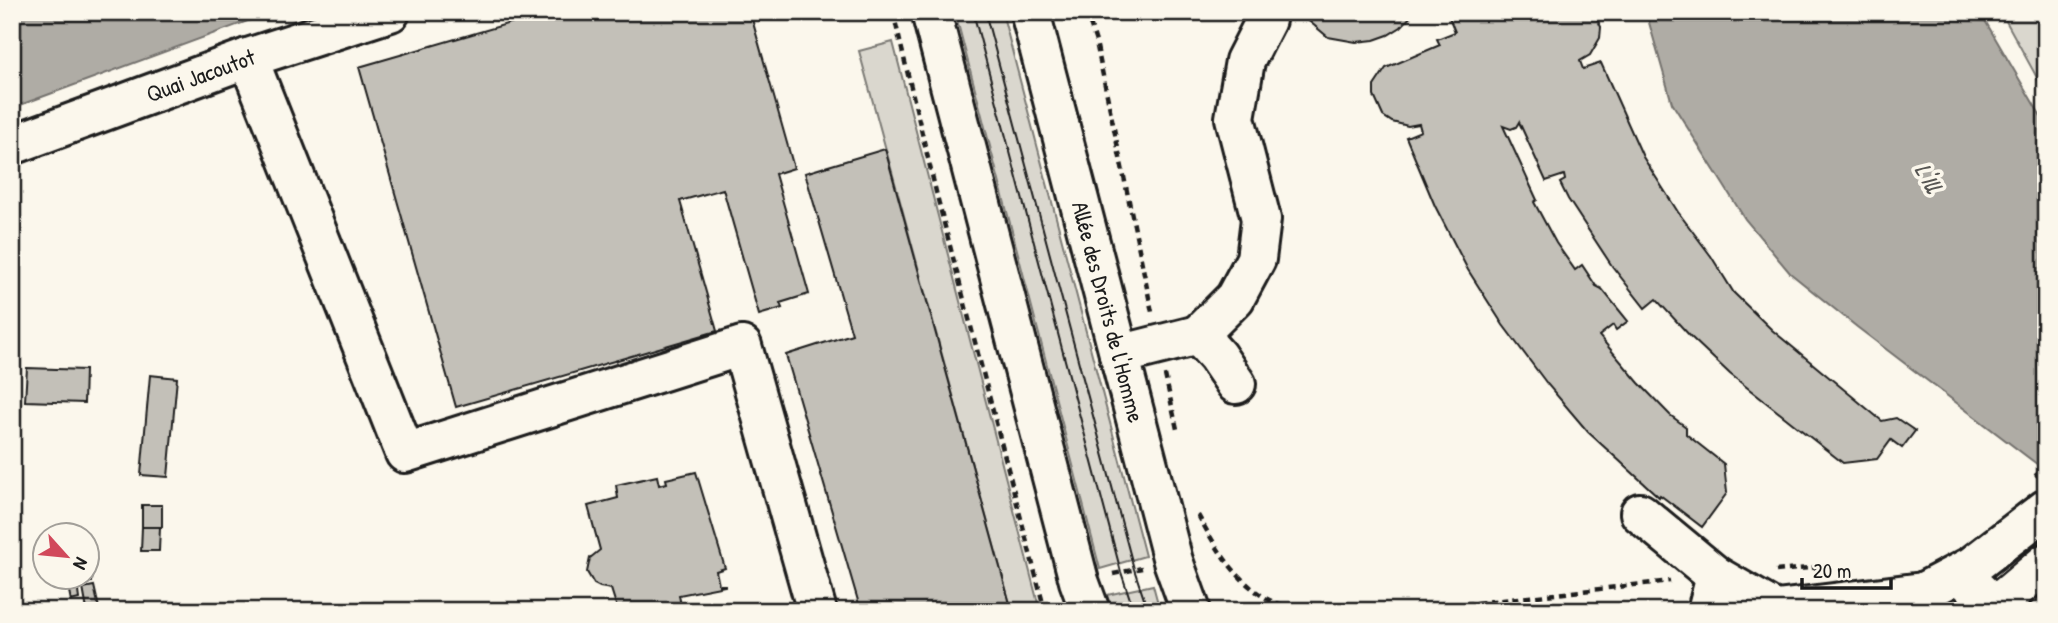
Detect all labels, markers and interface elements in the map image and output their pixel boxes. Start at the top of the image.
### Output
street label: Quai Jacoutot [142,40,260,109]
water label: L'Ill [1908,157,1951,199]
street label: Allée des Droits de l'Homme [1065,198,1152,426]
north arrow [32,522,102,592]
scale bar [1802,546,1892,590]
text: N [67,553,95,574]
text: 20 m [1813,556,1851,585]

